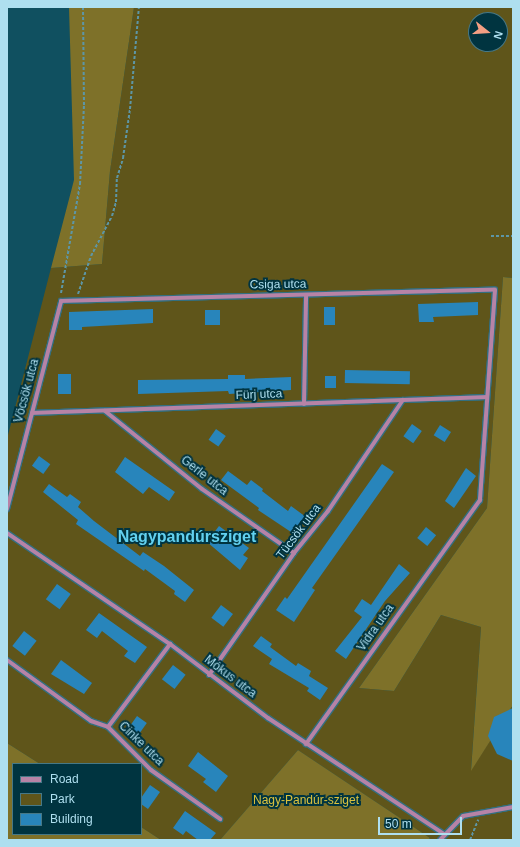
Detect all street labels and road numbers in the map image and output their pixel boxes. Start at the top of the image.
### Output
street label: Csiga utca [250,277,306,293]
street label: Vöcsök utca [12,358,42,424]
street label: Fürj utca [235,387,283,403]
street label: Gerle utca [178,453,230,499]
street label: Tücsök utca [274,502,324,562]
street label: Vidra utca [355,602,397,654]
street label: Mókus utca [201,653,259,701]
street label: Cinke utca [116,719,166,769]

